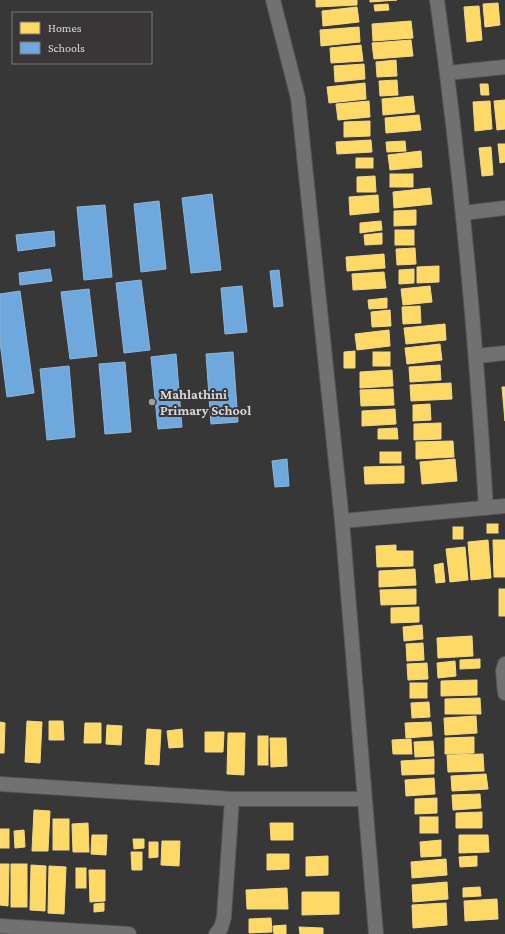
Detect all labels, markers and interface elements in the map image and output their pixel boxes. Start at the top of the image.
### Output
legend [12,12,152,64]
text: Homes [48,21,82,35]
text: Schools [48,41,85,55]
place label: Mahlathini Primary School [160,386,251,418]
marker: Mahlathini Primary School [147,397,157,407]

